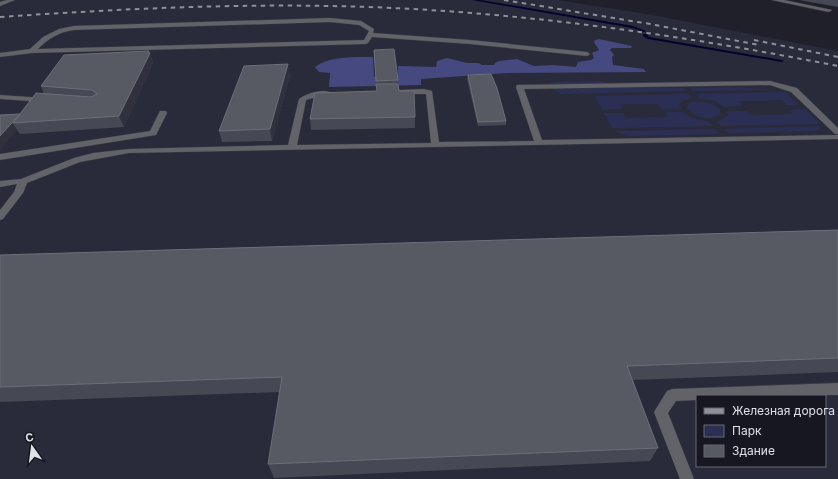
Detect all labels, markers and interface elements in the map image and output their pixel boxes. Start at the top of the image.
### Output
legend [696,395,826,467]
text: Железная дорога [732,403,835,418]
text: Парк [732,423,762,438]
north arrow [12,427,52,467]
text: С [24,430,35,445]
text: Здание [732,443,775,458]

